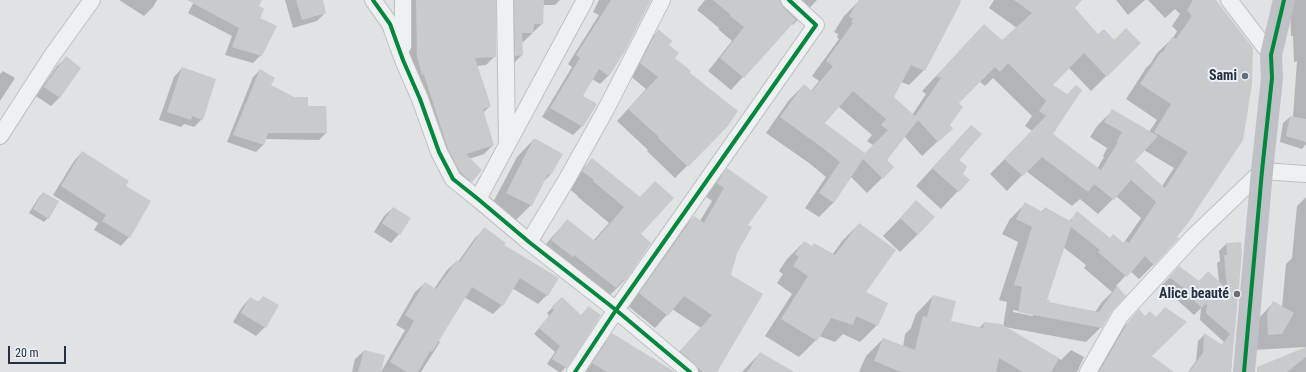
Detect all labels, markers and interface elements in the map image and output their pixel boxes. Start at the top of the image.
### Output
place label: Sami [1209,68,1237,84]
marker: Sami [1240,71,1250,81]
place label: Alice beauté [1159,286,1229,302]
marker: Alice beauté [1232,289,1242,299]
scale bar [10,338,68,364]
text: 20 m [15,346,39,360]

